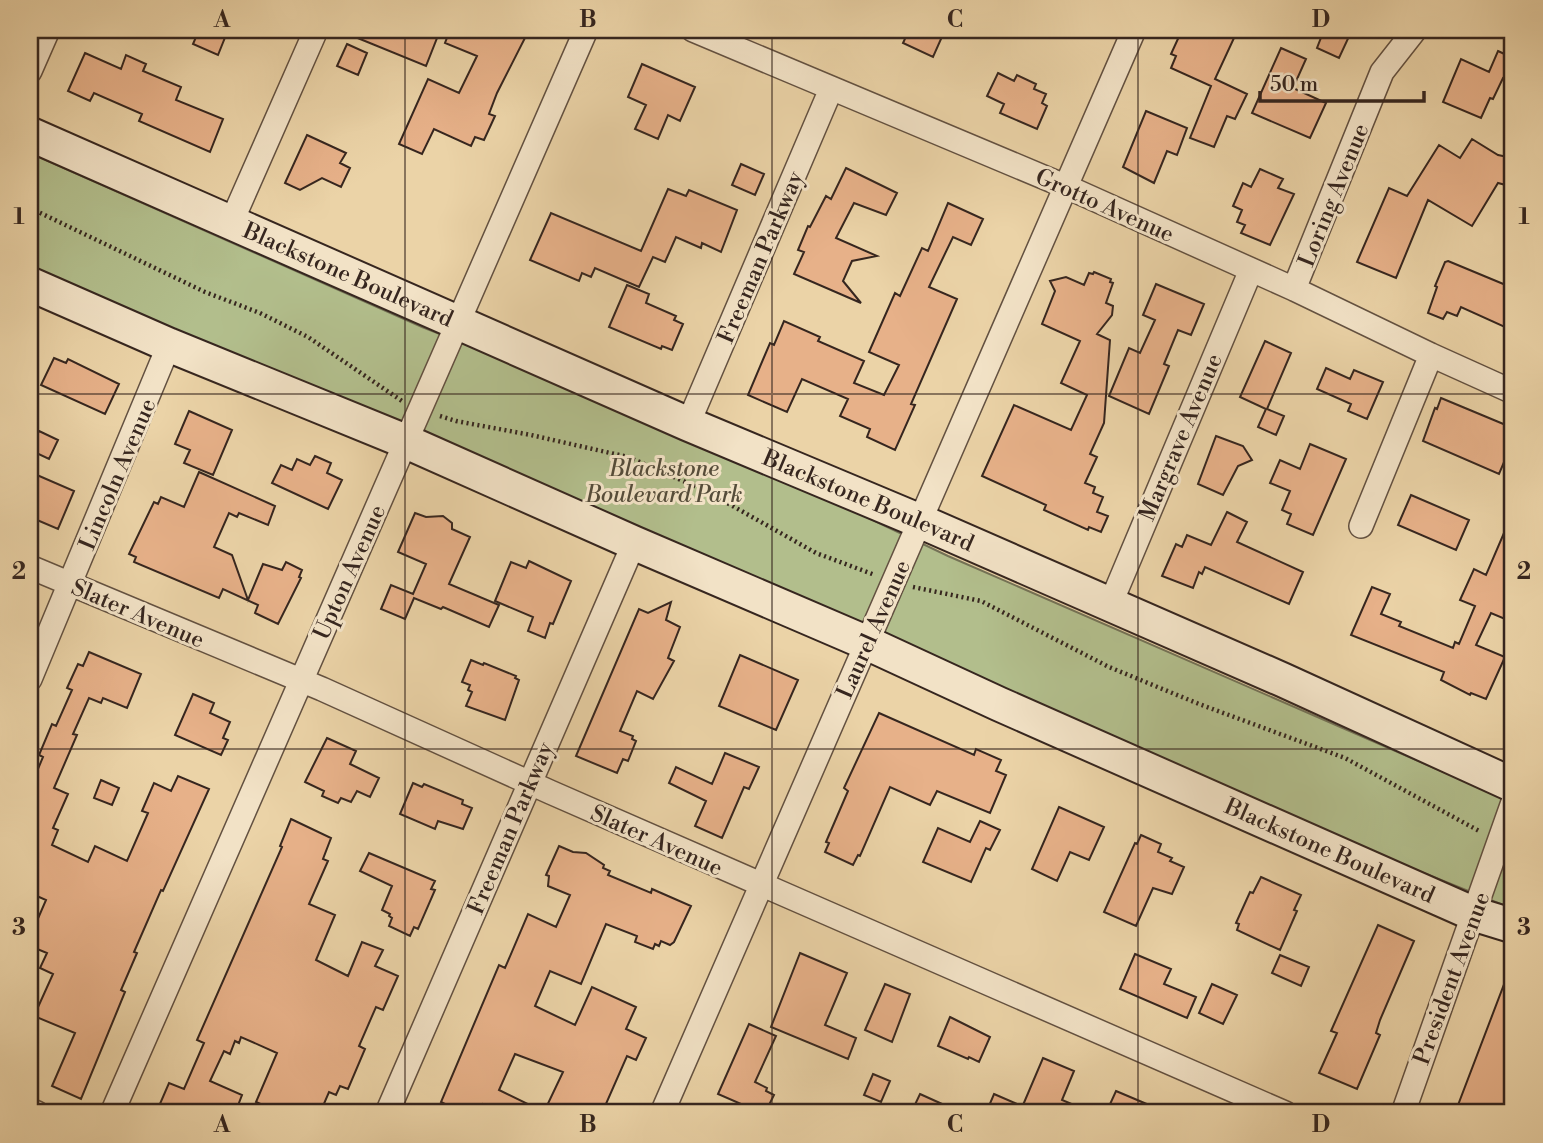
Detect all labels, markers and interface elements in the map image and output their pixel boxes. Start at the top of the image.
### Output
text: A [213,6,231,34]
text: B [579,6,597,34]
text: C [947,6,963,34]
text: D [1312,6,1330,34]
scale bar [1260,60,1424,104]
text: 50 m [1270,72,1318,98]
street label: Loring Avenue [1292,120,1375,271]
street label: Grotto Avenue [1031,163,1178,249]
street label: Freeman Parkway [712,166,810,348]
text: 1 [13,203,25,231]
text: 1 [1518,203,1530,231]
street label: Blackstone Boulevard [238,216,457,334]
street label: Margrave Avenue [1133,350,1229,525]
street label: Lincoln Avenue [73,394,162,554]
street label: Blackstone Boulevard [757,444,978,558]
park label: Blackstone Boulevard Park [584,455,743,509]
street label: Upton Avenue [308,501,392,644]
street label: Laurel Avenue [831,556,917,703]
text: 2 [12,558,26,586]
text: 2 [1517,558,1531,586]
street label: Slater Avenue [67,573,208,654]
street label: Freeman Parkway [462,737,560,919]
street label: Blackstone Boulevard [1219,792,1439,910]
street label: Slater Avenue [586,799,727,883]
street label: President Avenue [1408,888,1496,1069]
text: 3 [12,914,26,942]
text: 3 [1517,914,1531,942]
text: A [213,1111,231,1139]
text: B [579,1111,597,1139]
text: C [947,1111,963,1139]
text: D [1312,1111,1330,1139]

